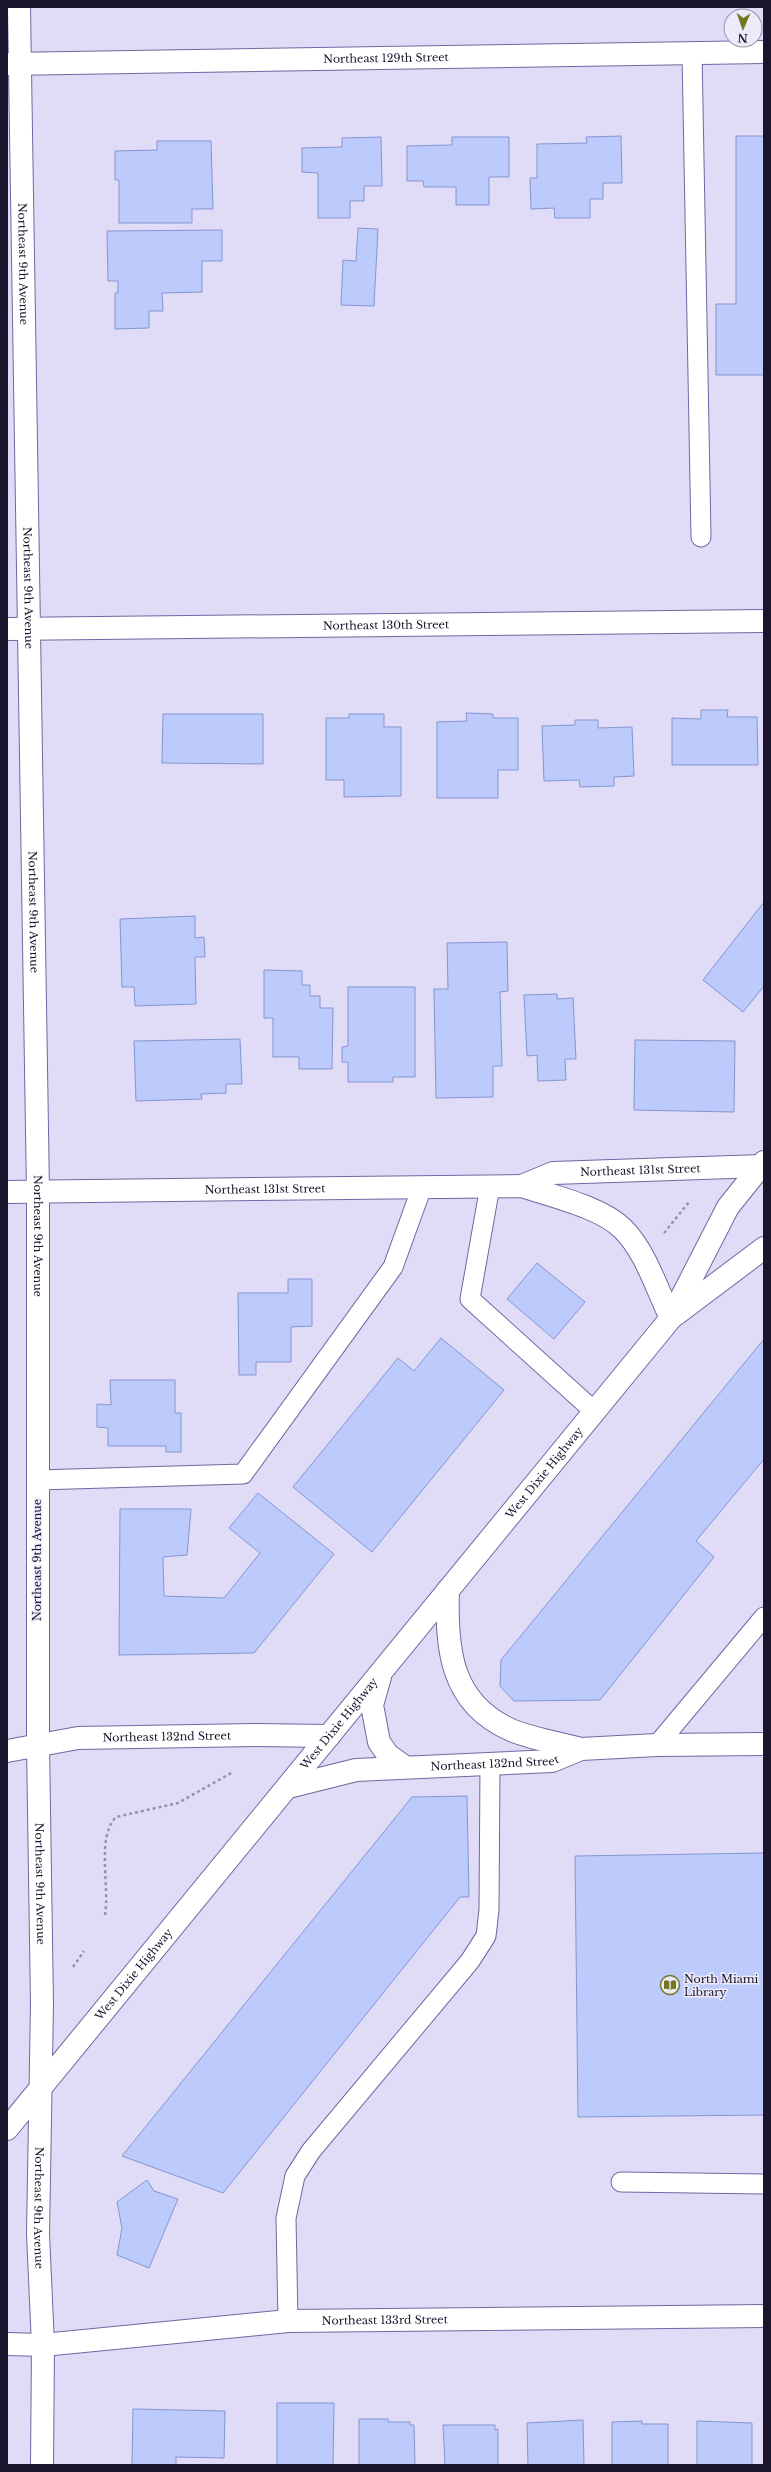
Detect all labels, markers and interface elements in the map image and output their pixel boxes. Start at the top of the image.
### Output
north arrow [723,8,763,48]
text: N [737,31,748,45]
street label: Northeast 129th Street [323,50,450,66]
street label: Northeast 9th Avenue [15,203,31,325]
street label: Northeast 9th Avenue [20,527,36,649]
street label: Northeast 130th Street [323,617,450,633]
street label: Northeast 9th Avenue [26,851,41,973]
street label: Northeast 131st Street [580,1161,702,1179]
street label: Northeast 9th Avenue [31,1175,45,1297]
street label: Northeast 131st Street [205,1181,326,1197]
street label: West Dixie Highway [502,1424,586,1522]
street label: Northeast 9th Avenue [30,1499,44,1621]
street label: West Dixie Highway [297,1675,381,1773]
street label: Northeast 132nd Street [103,1728,232,1745]
street label: Northeast 132nd Street [430,1752,562,1774]
street label: Northeast 9th Avenue [32,1823,48,1945]
street label: West Dixie Highway [91,1926,175,2024]
place label: North Miami Library [684,1972,759,1999]
library icon: North Miami Library [659,1974,681,1996]
street label: Northeast 9th Avenue [31,2147,47,2269]
street label: Northeast 133rd Street [322,2312,449,2328]

